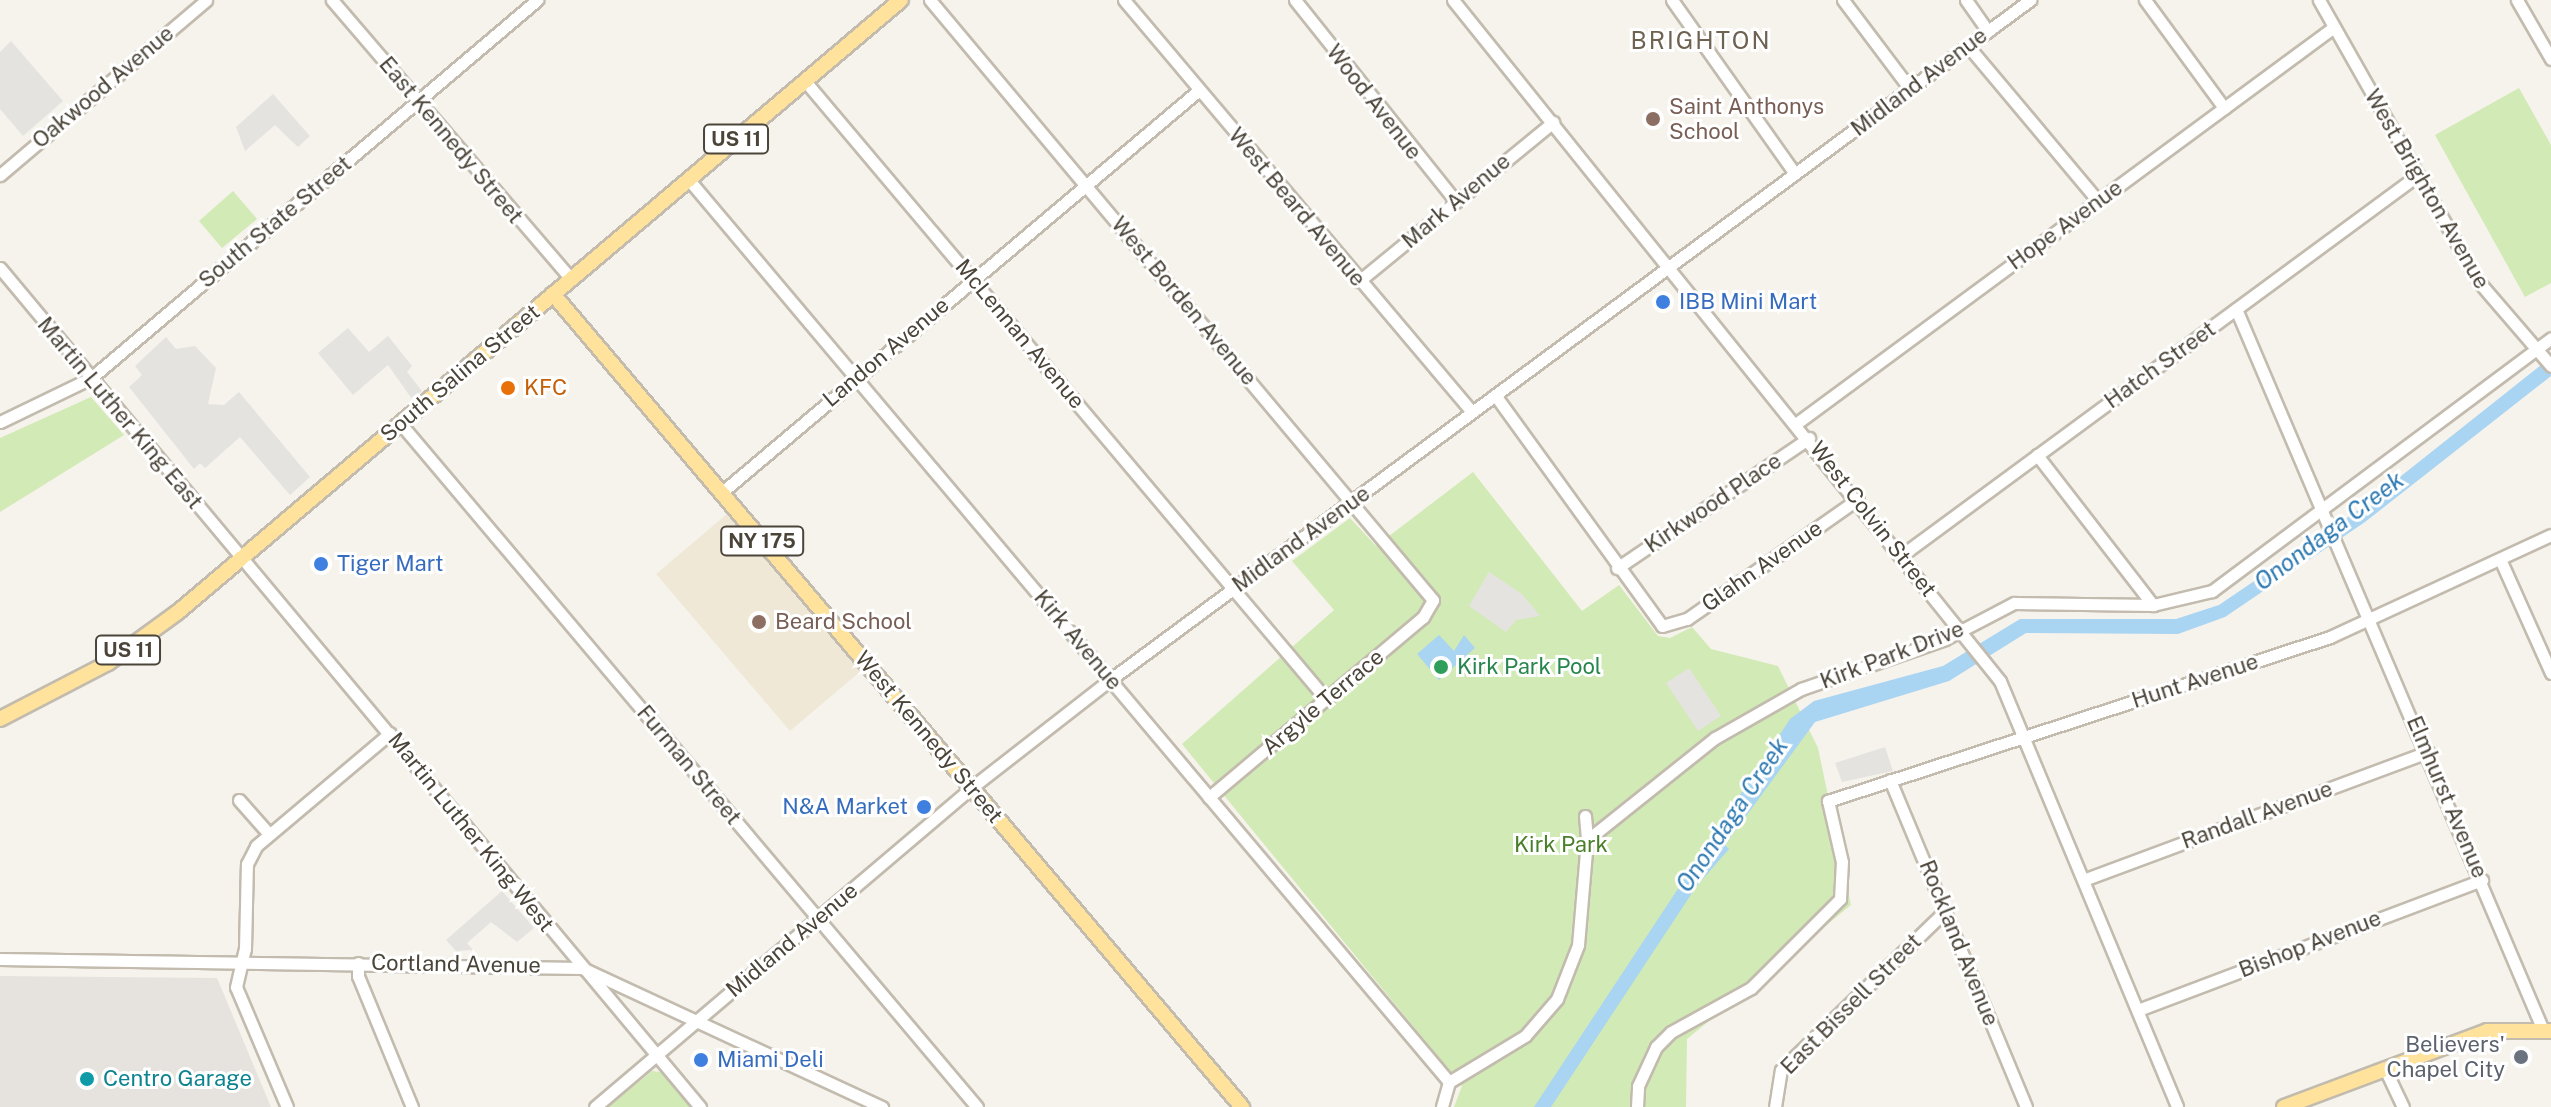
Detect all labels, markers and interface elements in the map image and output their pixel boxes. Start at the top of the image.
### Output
street label: Oakwood Avenue [27,20,179,154]
street label: Midland Avenue [1846,22,1992,142]
district label: BRIGHTON [1630,27,1772,55]
street label: Wood Avenue [1321,39,1427,165]
street label: East Kennedy Street [374,51,528,229]
street label: West Brighton Avenue [2359,84,2495,294]
place label: Saint Anthonys School [1669,93,1824,144]
marker: Saint Anthonys School [1644,110,1662,128]
street label: West Beard Avenue [1223,122,1371,292]
road number: US 11 [702,123,770,155]
street label: Mark Avenue [1396,148,1516,254]
street label: South State Street [193,150,357,294]
street label: Hope Avenue [2002,174,2128,276]
street label: West Borden Avenue [1106,211,1262,391]
street label: McLennan Avenue [950,254,1090,414]
place label: IBB Mini Mart [1679,289,1817,315]
street label: Landon Avenue [818,292,954,412]
marker: IBB Mini Mart [1654,293,1672,311]
street label: South Salina Street [375,299,545,447]
street label: Martin Luther King East [32,312,208,514]
street label: Hatch Street [2099,316,2221,414]
place label: KFC [524,375,567,401]
marker: KFC [499,379,517,397]
street label: West Colvin Street [1804,436,1942,602]
street label: Kirkwood Place [1640,448,1786,558]
water label: Onondaga Creek [2249,465,2409,597]
street label: Midland Avenue [1227,480,1375,598]
street label: Glahn Avenue [1697,515,1827,617]
road number: NY 175 [718,525,806,557]
place label: Tiger Mart [337,551,444,577]
marker: Tiger Mart [312,555,330,573]
street label: Kirk Avenue [1029,585,1127,695]
place label: Beard School [775,609,912,635]
marker: Beard School [750,613,768,631]
street label: Kirk Park Drive [1816,615,1968,695]
road number: US 11 [94,634,162,666]
street label: Argyle Terrace [1257,643,1389,761]
street label: West Kennedy Street [849,646,1009,828]
street label: Hunt Avenue [2128,648,2262,714]
place label: Kirk Park Pool [1457,654,1602,680]
marker: Kirk Park Pool [1432,658,1450,676]
street label: Furman Street [631,700,747,830]
street label: Elmhurst Avenue [2401,712,2493,882]
street label: Martin Luther King West [382,727,560,937]
water label: Onondaga Creek [1670,733,1794,897]
street label: Randall Avenue [2178,775,2336,855]
place label: N&A Market [782,794,908,820]
marker: N&A Market [915,798,933,816]
park label: Kirk Park [1514,832,1608,858]
street label: Rockland Avenue [1914,856,2004,1030]
street label: Midland Avenue [721,877,863,1003]
street label: Bishop Avenue [2235,905,2385,983]
street label: East Bissell Street [1775,928,1927,1080]
street label: Cortland Avenue [371,949,541,979]
place label: Believers' Chapel City [2387,1031,2505,1082]
place label: Miami Deli [717,1047,824,1073]
marker: Believers' Chapel City [2512,1048,2530,1066]
marker: Miami Deli [692,1051,710,1069]
place label: Centro Garage [103,1066,252,1092]
marker: Centro Garage [78,1070,96,1088]

